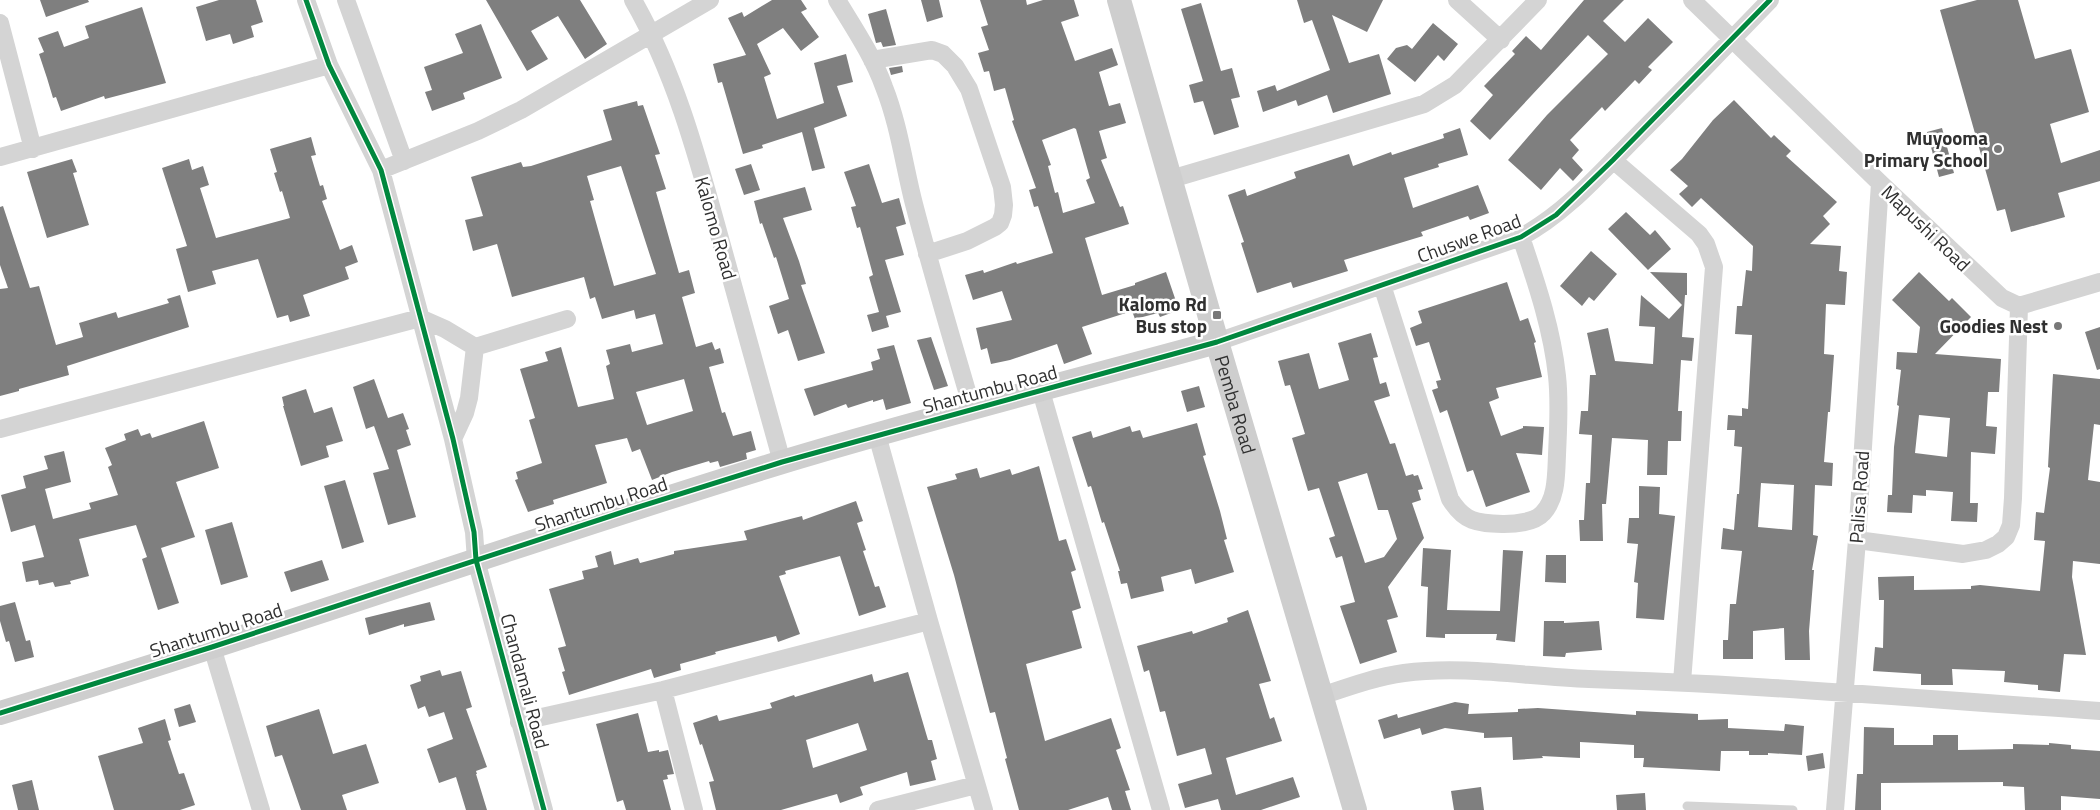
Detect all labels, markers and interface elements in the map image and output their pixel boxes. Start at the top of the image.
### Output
place label: Muyooma Primary School [1864,123,1988,174]
marker: Muyooma Primary School [1992,143,2004,155]
street label: Kalomo Road [688,173,745,283]
street label: Mapushi Road [1875,178,1977,278]
street label: Chuswe Road [1413,205,1525,270]
place label: Kalomo Rd Bus stop [1119,289,1207,340]
marker: Kalomo Rd Bus stop [1211,309,1223,321]
place label: Goodies Nest [1939,311,2048,340]
marker: Goodies Nest [2052,320,2064,332]
street label: Pemba Road [1208,352,1264,457]
street label: Shantumbu Road [919,357,1060,420]
street label: Palisa Road [1841,450,1876,544]
street label: Shantumbu Road [531,468,671,539]
street label: Shantumbu Road [146,594,286,665]
street label: Chandamali Road [493,610,557,752]

